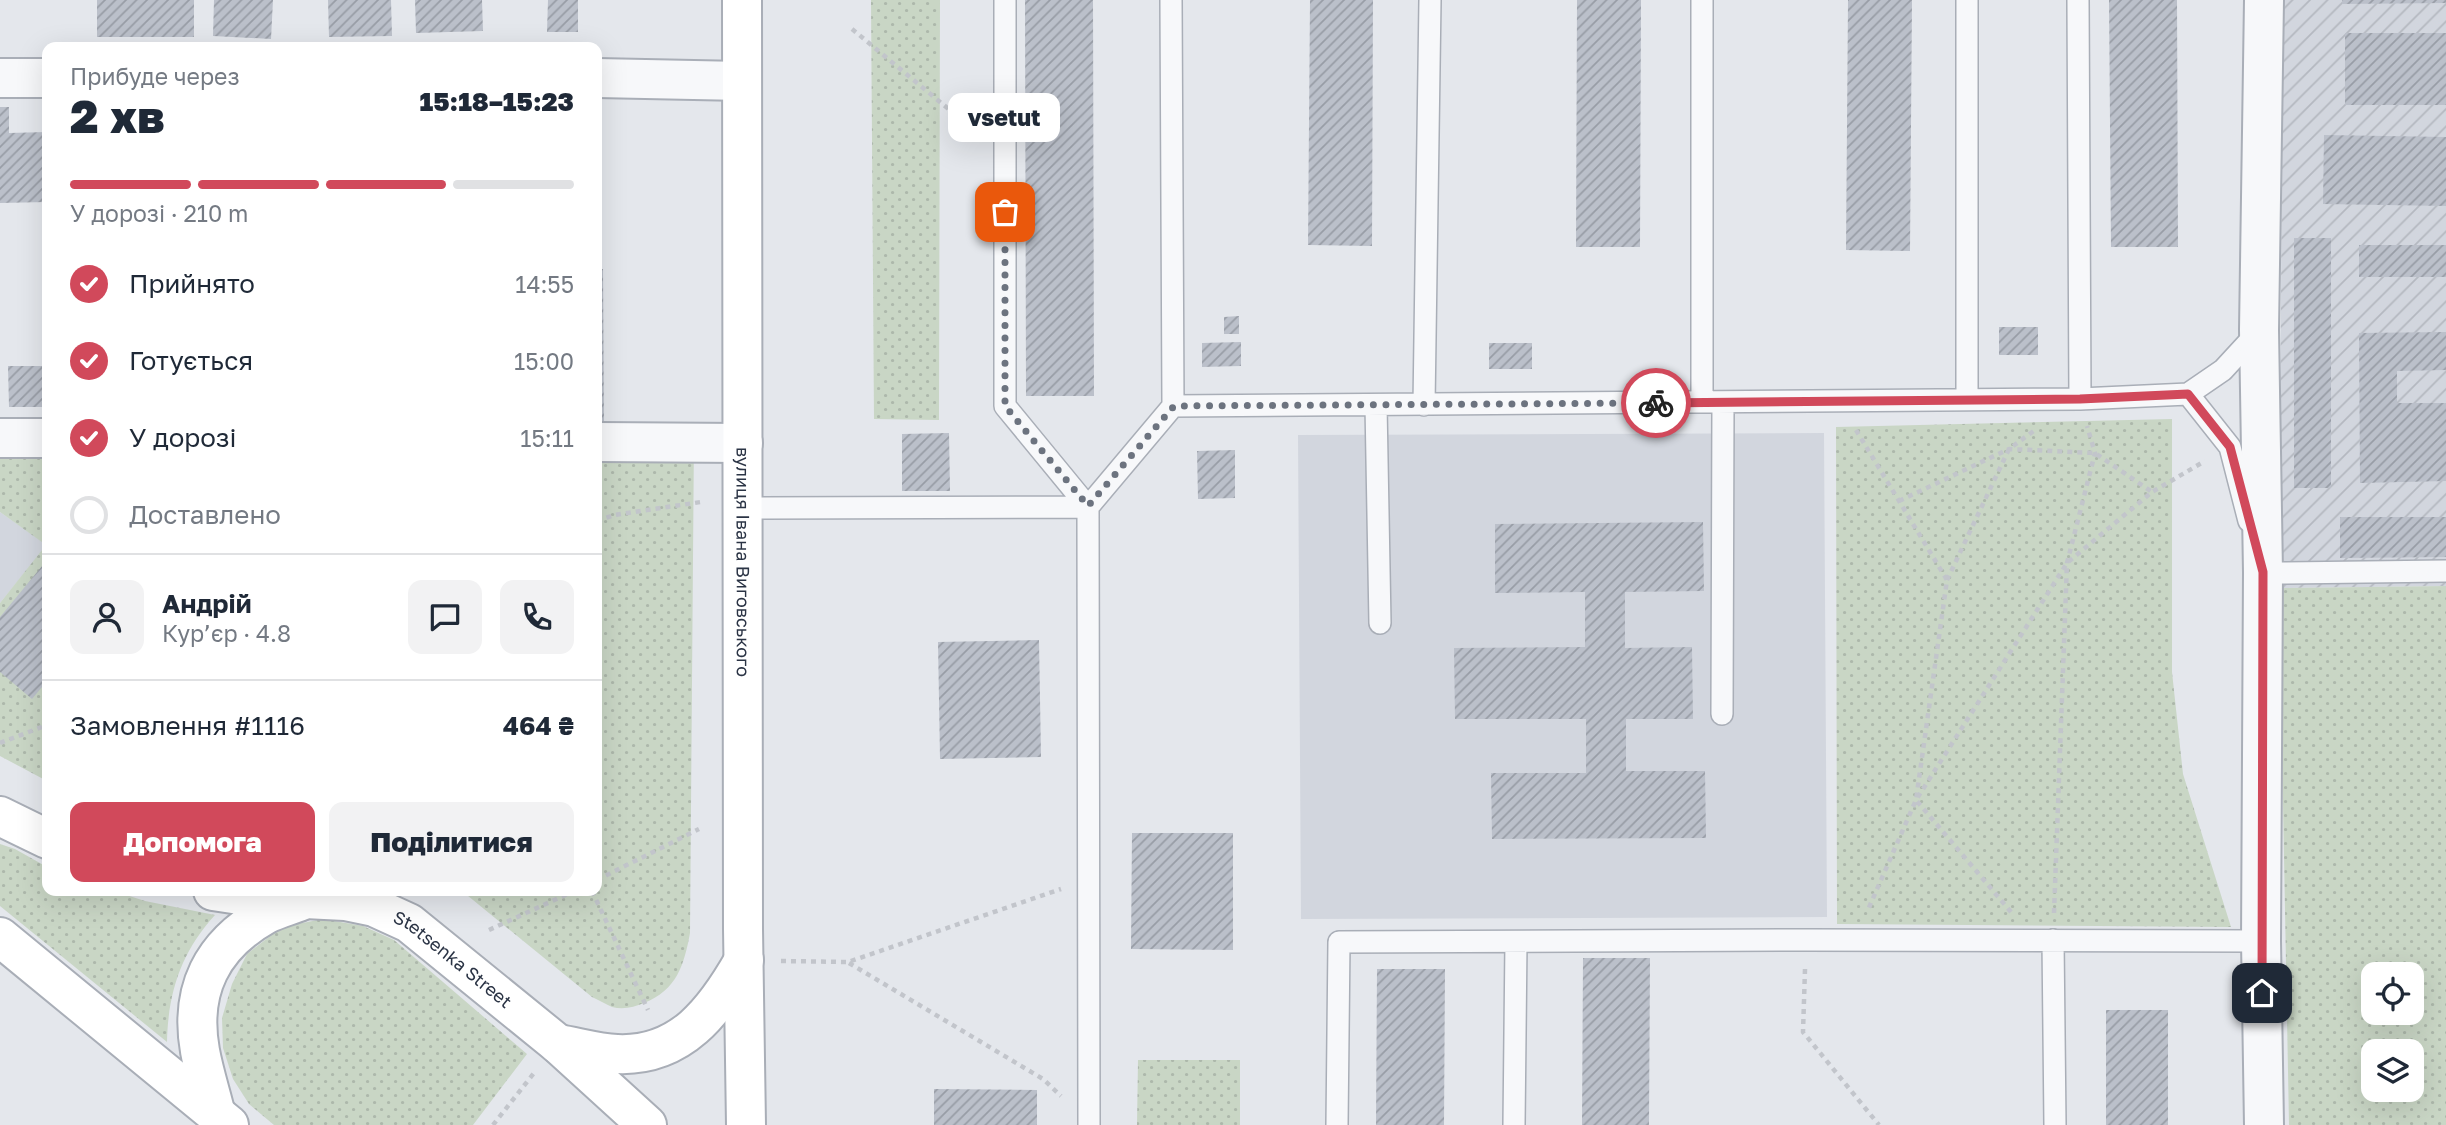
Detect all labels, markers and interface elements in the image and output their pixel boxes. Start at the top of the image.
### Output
text: Прибуде через [70,62,240,90]
text: 15:18–15:23 [419,86,574,117]
text: 2 хв [70,88,165,143]
callout: vsetut [949,93,1061,142]
text: vsetut [968,103,1040,131]
pin [975,182,1035,242]
icon: bag [986,193,1024,231]
text: У дорозі · 210 m [70,199,248,227]
icon: check [70,265,108,303]
text: Прийнято [129,268,255,299]
text: 14:55 [515,270,574,298]
icon: check [70,342,108,380]
text: Готується [129,345,253,376]
text: 15:00 [514,347,574,375]
courier [1621,368,1691,438]
icon: bike [1637,384,1675,422]
icon: check [70,419,108,457]
text: У дорозі [129,422,236,453]
text: 15:11 [520,424,574,452]
street label: вулиця Івана Виговського [732,447,755,677]
text: Доставлено [129,499,281,530]
button: person [70,580,144,654]
button: chat [408,580,482,654]
button: phone [500,580,574,654]
text: Андрій [162,588,252,619]
text: Кур’єр · 4.8 [162,619,291,647]
text: Замовлення #1116 [70,710,305,741]
text: 464 ₴ [503,710,574,741]
button: Допомога [70,802,315,882]
button: Поділитися [329,802,574,882]
street label: Stetsenka Street [390,905,517,1012]
map controls [2361,962,2424,1102]
button: locate [2361,962,2424,1025]
pin [2232,963,2292,1023]
icon: home [2243,974,2281,1012]
button: layers [2361,1039,2424,1102]

